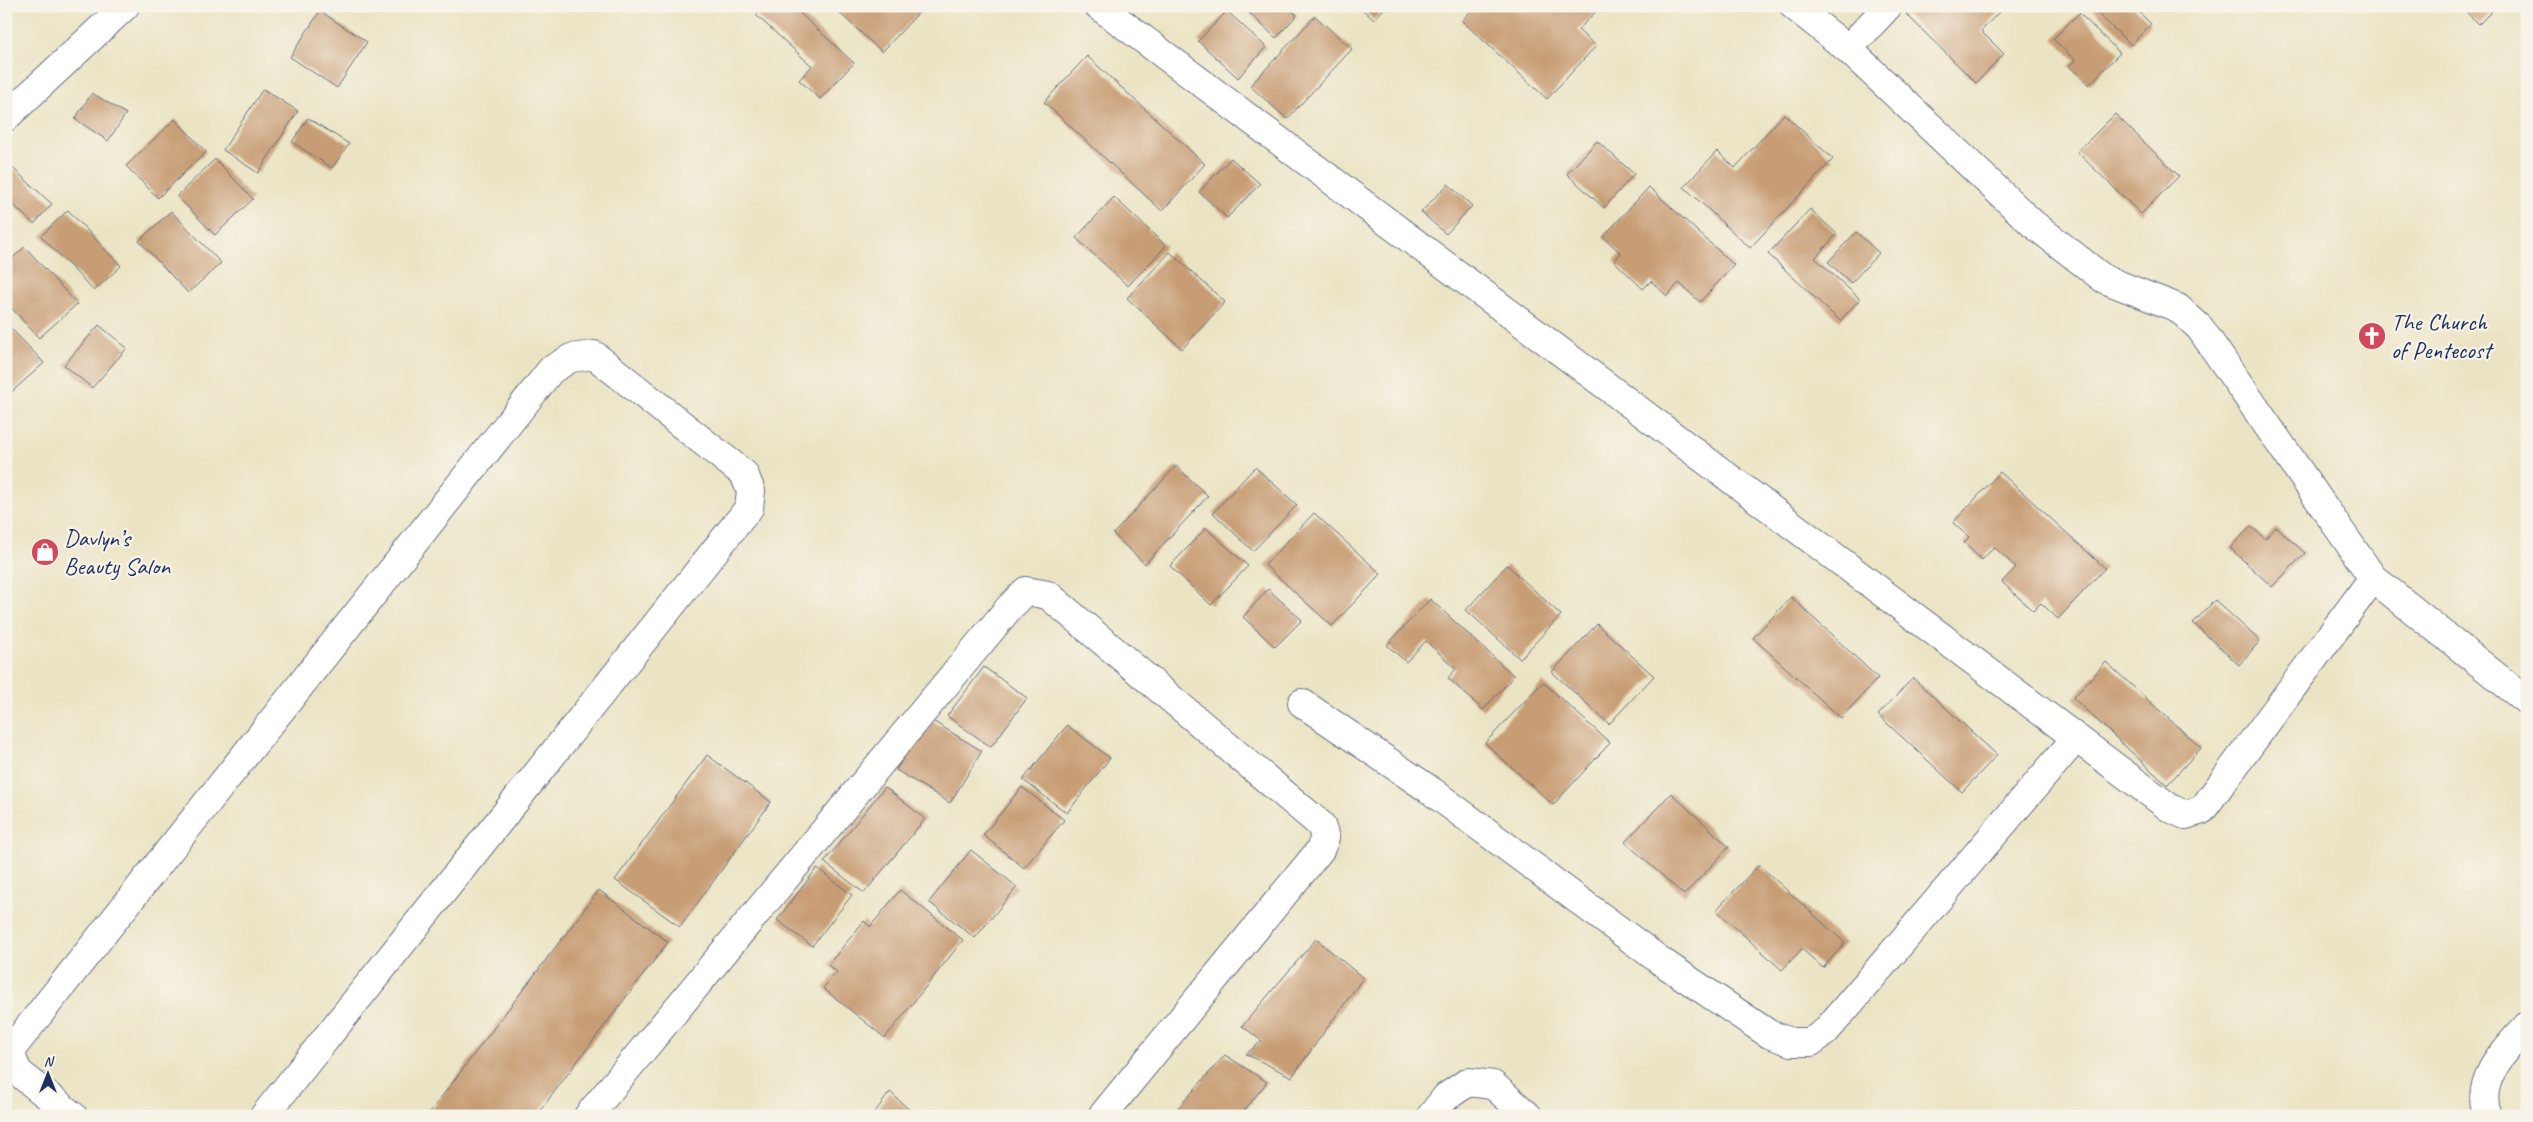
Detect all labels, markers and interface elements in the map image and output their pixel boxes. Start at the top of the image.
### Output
place label: The Church of Pentecost [2391,307,2494,365]
church icon: The Church of Pentecost [2357,321,2387,351]
place label: Davlyn’s Beauty Salon [64,523,171,581]
shop icon: Davlyn’s Beauty Salon [30,537,60,567]
north arrow [22,1050,72,1100]
text: N [44,1053,55,1070]

